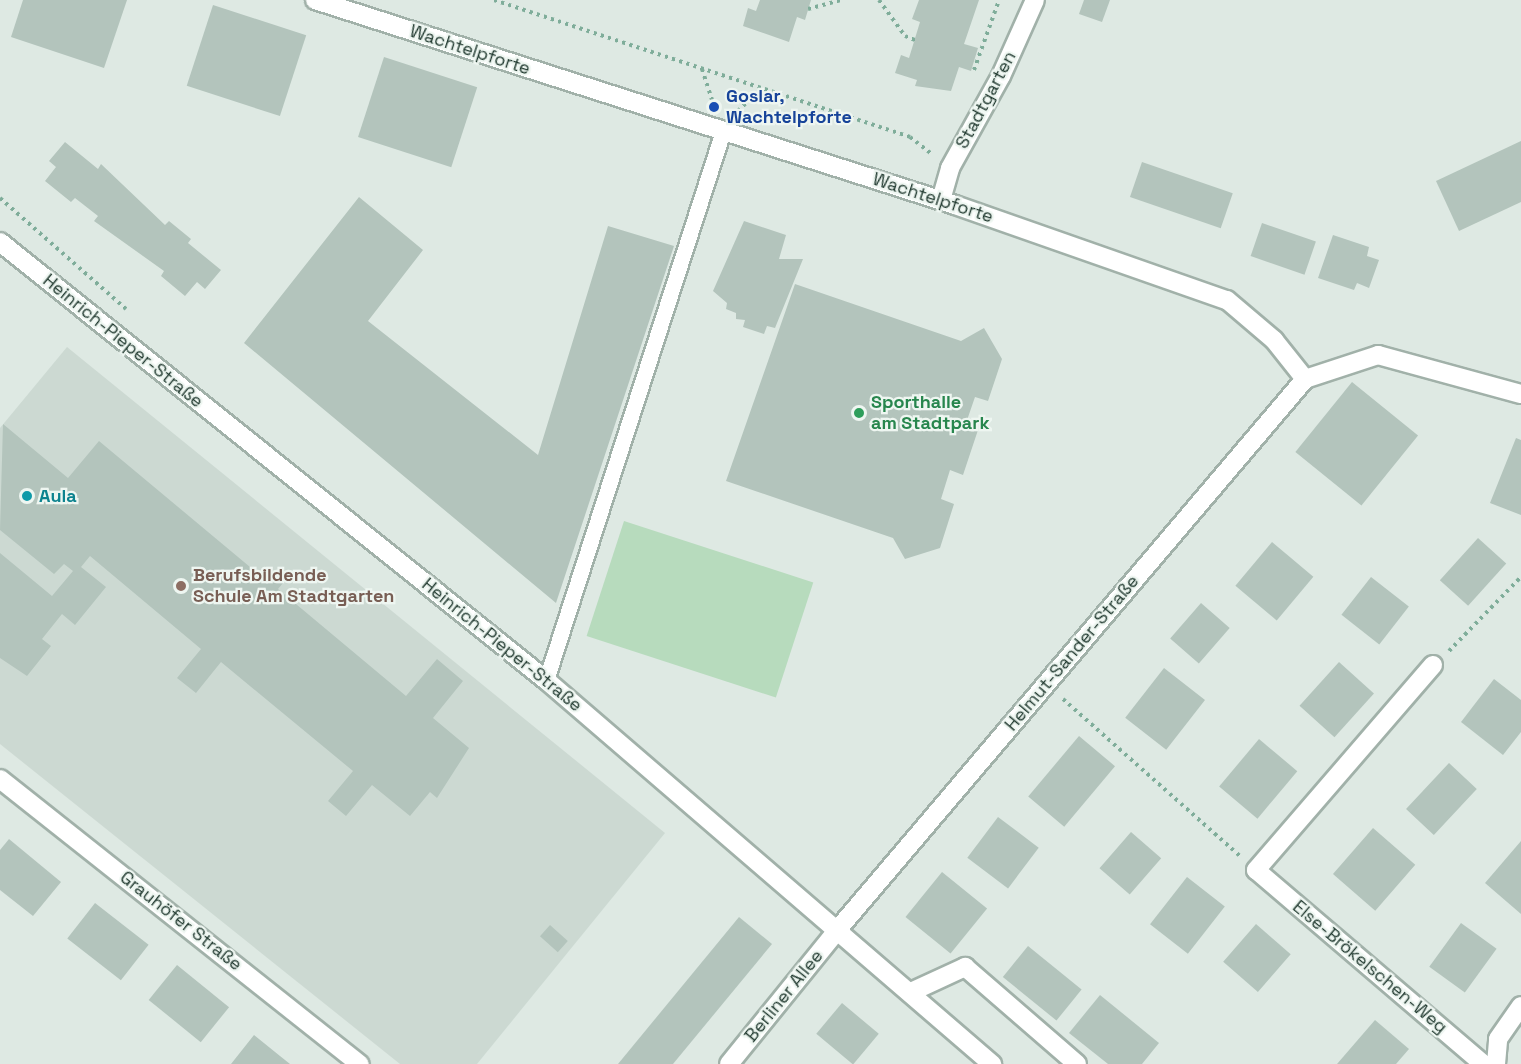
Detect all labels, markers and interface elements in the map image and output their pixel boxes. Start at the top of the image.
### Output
street label: Wachtelpforte [407,20,533,80]
street label: Stadtgarten [951,48,1021,152]
place label: Goslar, Wachtelpforte [726,86,852,128]
marker: Goslar, Wachtelpforte [707,100,721,114]
street label: Wachtelpforte [870,168,996,228]
street label: Heinrich-Pieper-Straße [39,270,207,412]
place label: Sporthalle am Stadtpark [871,392,990,434]
marker: Sporthalle am Stadtpark [852,406,866,420]
place label: Aula [39,485,77,507]
marker: Aula [20,489,34,503]
place label: Berufsbildende Schule Am Stadtgarten [193,565,395,608]
street label: Helmut-Sander-Straße [1000,571,1144,735]
street label: Heinrich-Pieper-Straße [418,574,586,716]
marker: Berufsbildende Schule Am Stadtgarten [174,579,188,593]
street label: Grauhöfer Straße [116,867,246,975]
street label: Else-Brökelschen-Weg [1288,896,1452,1038]
street label: Berliner Allee [740,945,828,1047]

